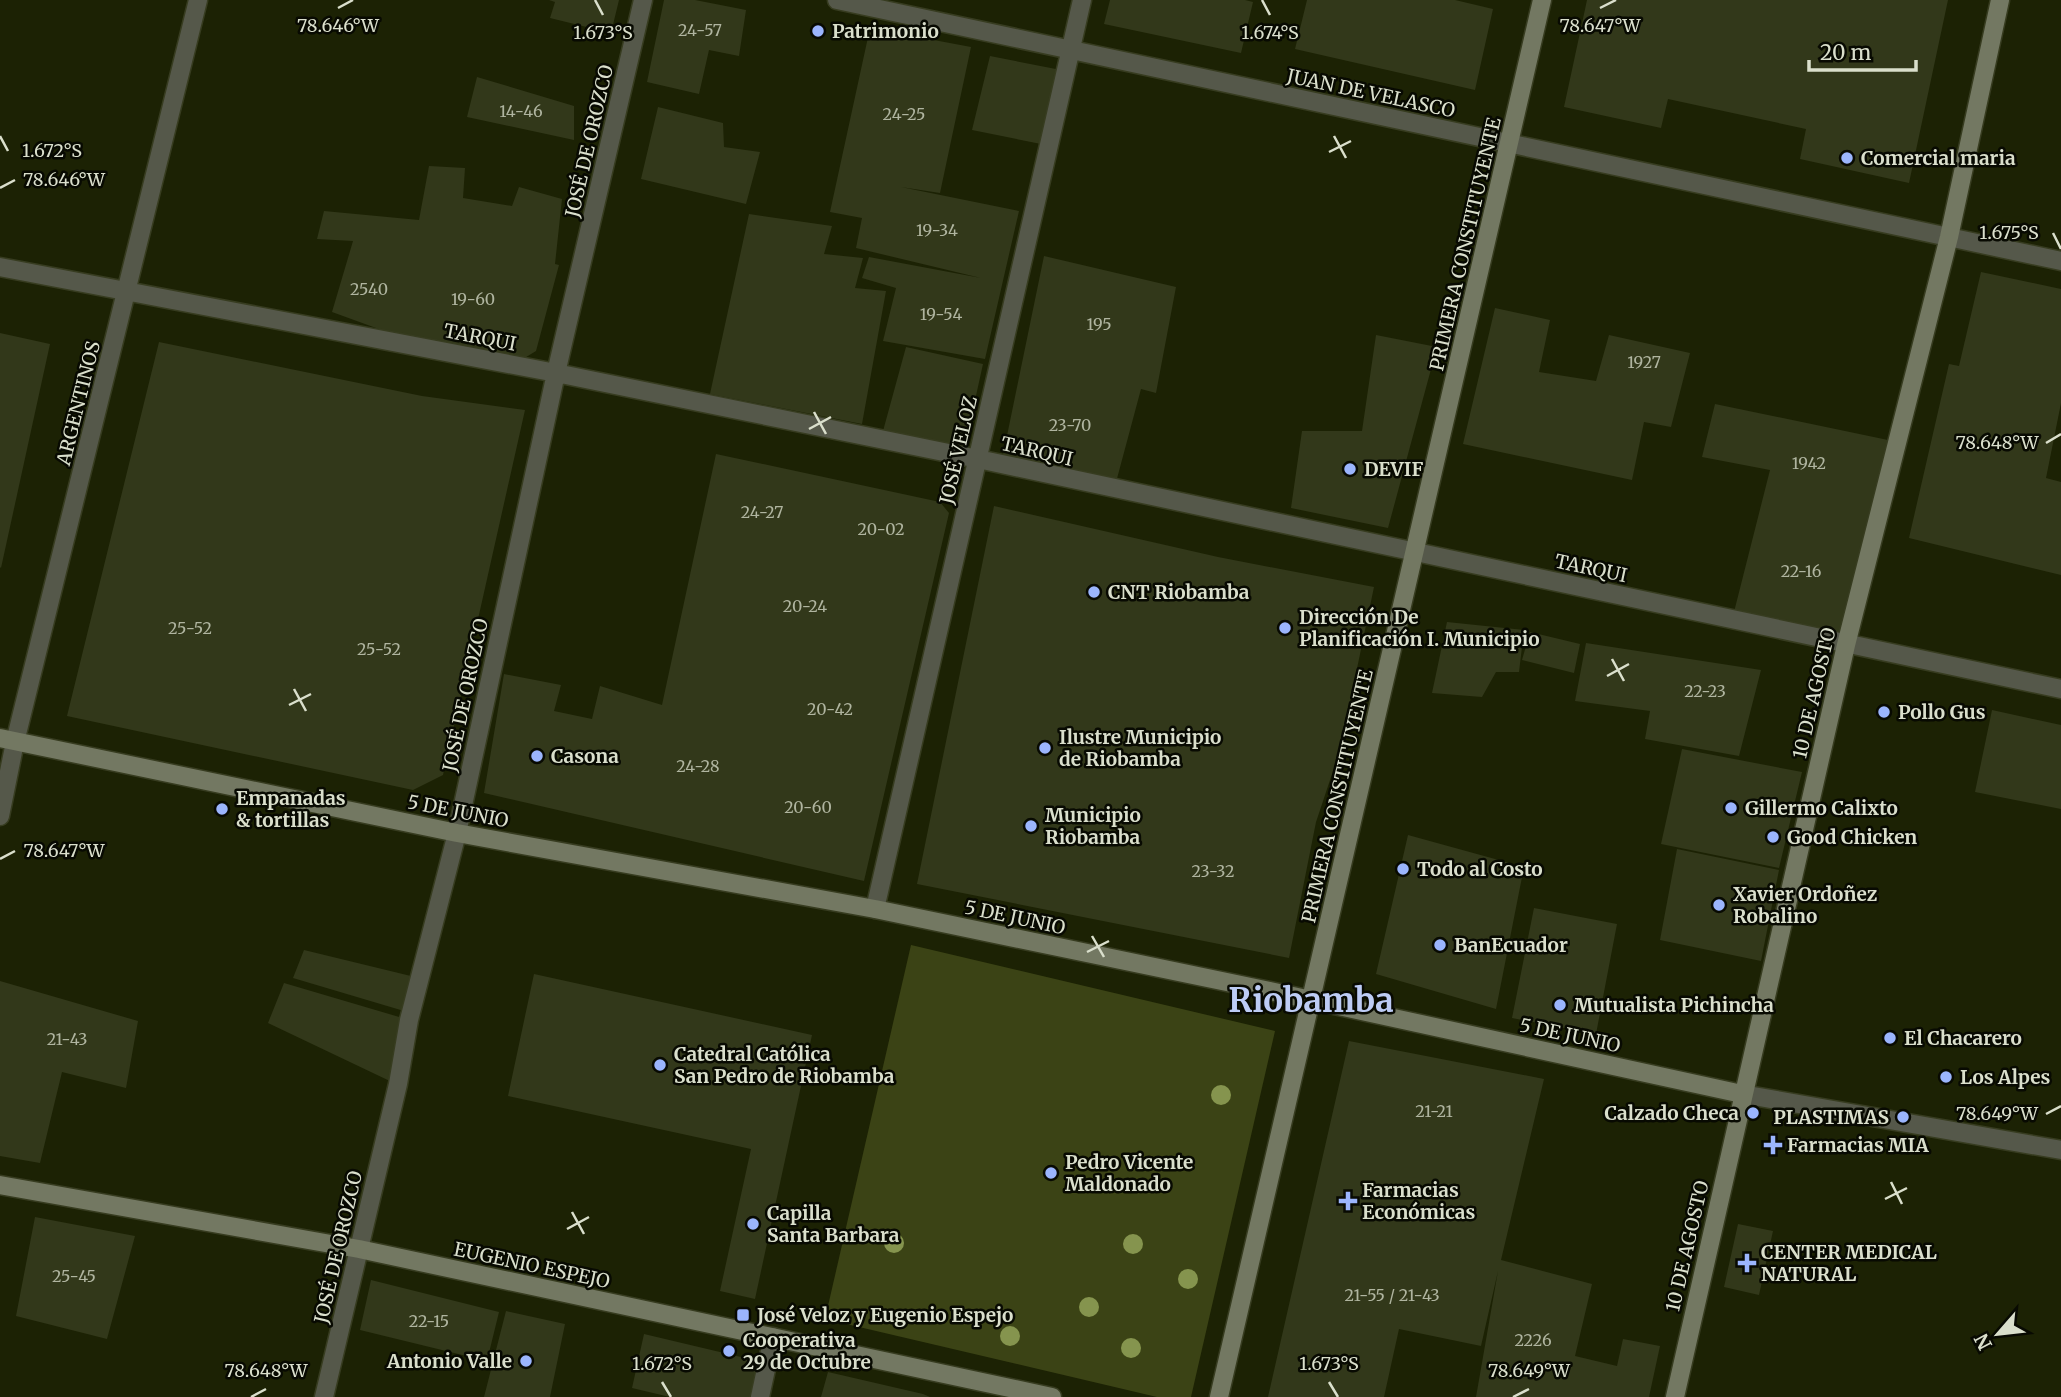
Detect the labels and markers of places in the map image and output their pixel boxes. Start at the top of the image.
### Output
place label: Patrimonio [832,19,939,43]
marker: Patrimonio [810,23,826,39]
place label: Comercial maria [1861,146,2016,170]
marker: Comercial maria [1839,150,1855,166]
place label: DEVIF [1364,457,1423,481]
marker: DEVIF [1342,461,1358,477]
place label: CNT Riobamba [1108,580,1250,604]
marker: CNT Riobamba [1086,584,1102,600]
place label: Dirección De Planificación I. Municipio [1299,605,1539,651]
marker: Dirección De Planificación I. Municipio [1277,620,1293,636]
place label: Pollo Gus [1898,700,1986,724]
marker: Pollo Gus [1876,704,1892,720]
place label: Ilustre Municipio de Riobamba [1059,725,1221,771]
marker: Ilustre Municipio de Riobamba [1037,740,1053,756]
place label: Casona [551,744,619,768]
marker: Casona [529,748,545,764]
place label: Empanadas & tortillas [236,786,346,832]
place label: Gillermo Calixto [1745,796,1898,820]
marker: Gillermo Calixto [1723,800,1739,816]
marker: Empanadas & tortillas [214,801,230,817]
place label: Municipio Riobamba [1045,803,1141,849]
marker: Municipio Riobamba [1023,818,1039,834]
place label: Good Chicken [1787,825,1917,849]
marker: Good Chicken [1765,829,1781,845]
place label: Todo al Costo [1417,857,1543,881]
marker: Todo al Costo [1395,861,1411,877]
place label: Xavier Ordoñez Robalino [1733,882,1878,928]
marker: Xavier Ordoñez Robalino [1711,897,1727,913]
place label: BanEcuador [1454,933,1568,957]
marker: BanEcuador [1432,937,1448,953]
place label: Mutualista Pichincha [1574,993,1774,1017]
marker: Mutualista Pichincha [1552,997,1568,1013]
place label: El Chacarero [1904,1026,2022,1050]
marker: El Chacarero [1882,1030,1898,1046]
place label: Catedral Católica San Pedro de Riobamba [674,1042,895,1088]
marker: Catedral Católica San Pedro de Riobamba [652,1057,668,1073]
place label: Los Alpes [1960,1065,2050,1089]
marker: Los Alpes [1938,1069,1954,1085]
place label: Calzado Checa [1605,1101,1739,1125]
marker: Calzado Checa [1745,1105,1761,1121]
place label: PLASTIMAS [1773,1105,1889,1129]
marker: PLASTIMAS [1895,1109,1911,1125]
place label: Farmacias MIA [1787,1133,1929,1157]
marker: Farmacias MIA [1765,1137,1781,1153]
place label: Pedro Vicente Maldonado [1065,1150,1193,1196]
marker: Pedro Vicente Maldonado [1043,1165,1059,1181]
place label: Farmacias Económicas [1362,1178,1476,1224]
marker: Farmacias Económicas [1340,1193,1356,1209]
place label: Capilla Santa Barbara [767,1201,900,1247]
marker: Capilla Santa Barbara [745,1216,761,1232]
place label: CENTER MEDICAL NATURAL [1761,1240,1937,1286]
marker: CENTER MEDICAL NATURAL [1739,1255,1755,1271]
place label: José Veloz y Eugenio Espejo [756,1303,1013,1327]
marker: José Veloz y Eugenio Espejo [735,1307,751,1323]
place label: Cooperativa 29 de Octubre [743,1328,871,1374]
marker: Cooperativa 29 de Octubre [721,1343,737,1359]
place label: Antonio Valle [386,1349,512,1373]
marker: Antonio Valle [518,1353,534,1369]

